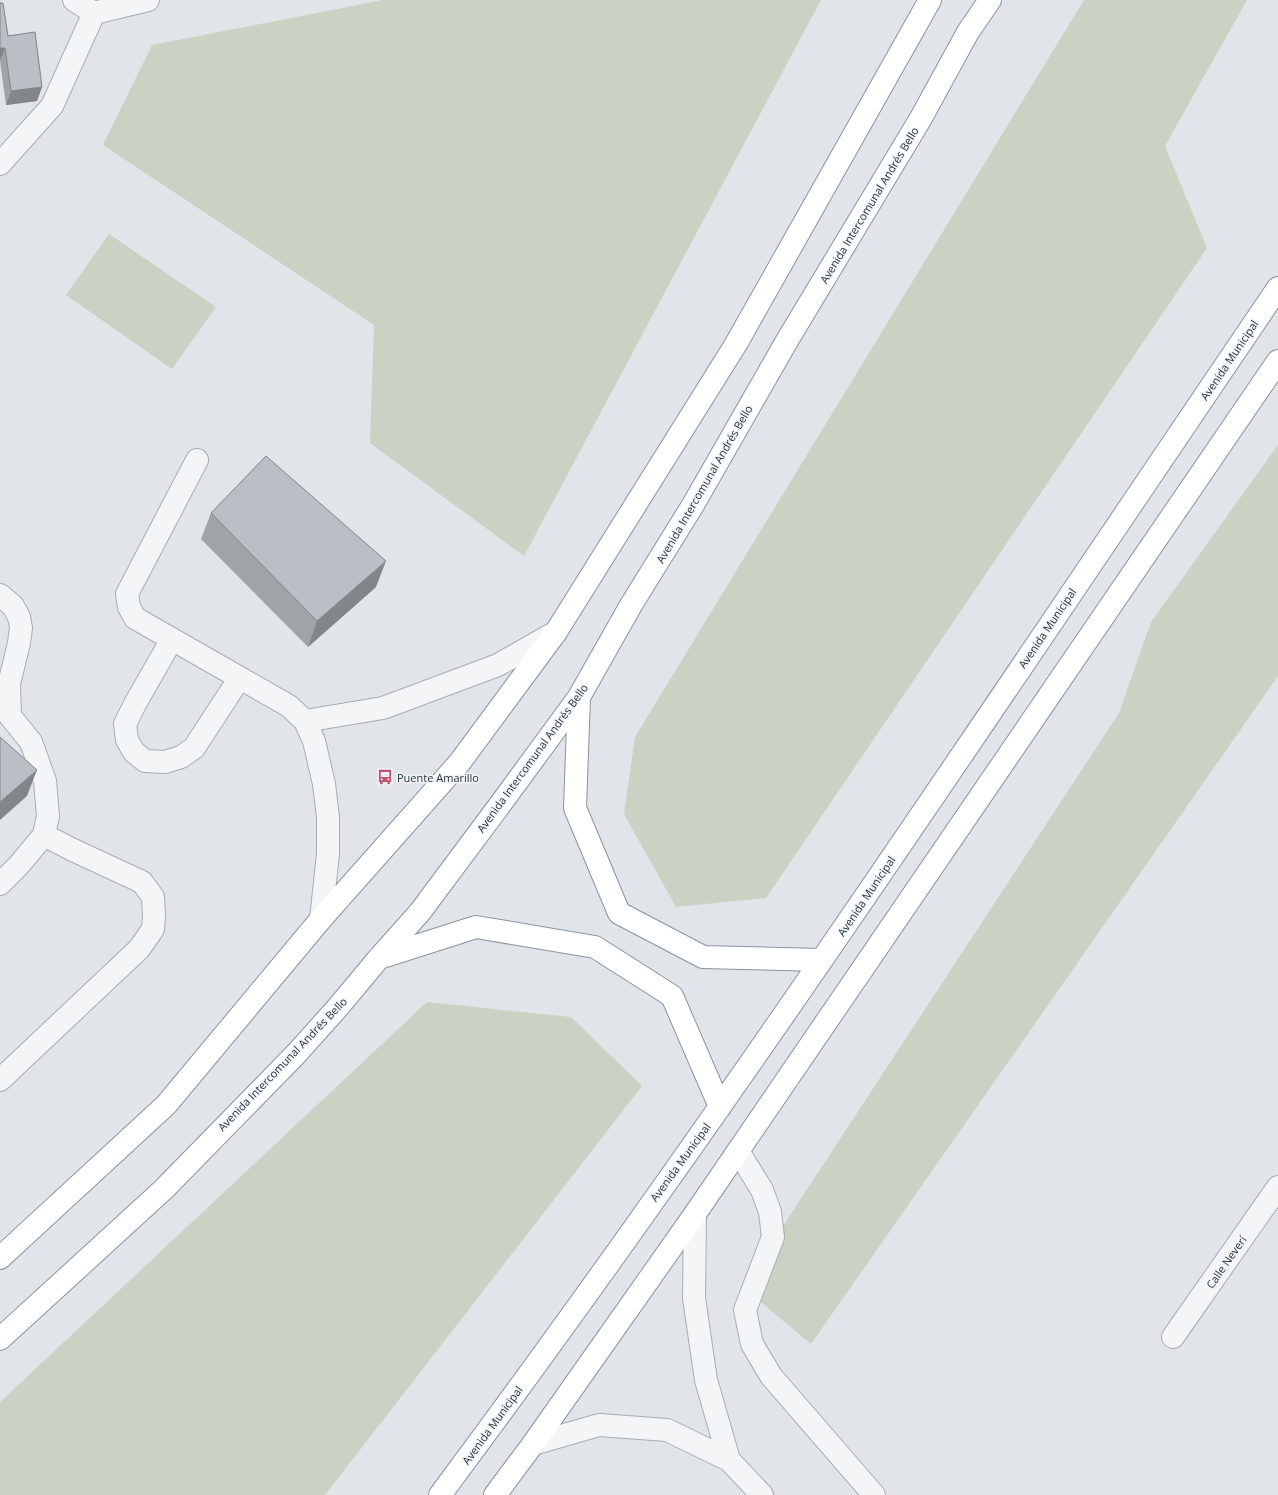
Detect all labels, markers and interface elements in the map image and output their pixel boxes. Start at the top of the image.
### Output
street label: Avenida Intercomunal Andrés Bello [816,124,922,286]
street label: Avenida Municipal [1197,317,1261,403]
street label: Avenida Intercomunal Andrés Bello [652,402,756,566]
street label: Avenida Municipal [1015,585,1079,671]
street label: Avenida Intercomunal Andrés Bello [473,680,591,835]
bus stop icon: Puente Amarillo [376,768,394,786]
place label: Puente Amarillo [397,770,479,785]
street label: Avenida Municipal [834,853,898,939]
street label: Avenida Intercomunal Andrés Bello [214,994,350,1134]
street label: Avenida Municipal [646,1120,714,1204]
street label: Calle Neverí [1202,1233,1250,1291]
street label: Avenida Municipal [458,1383,526,1467]

